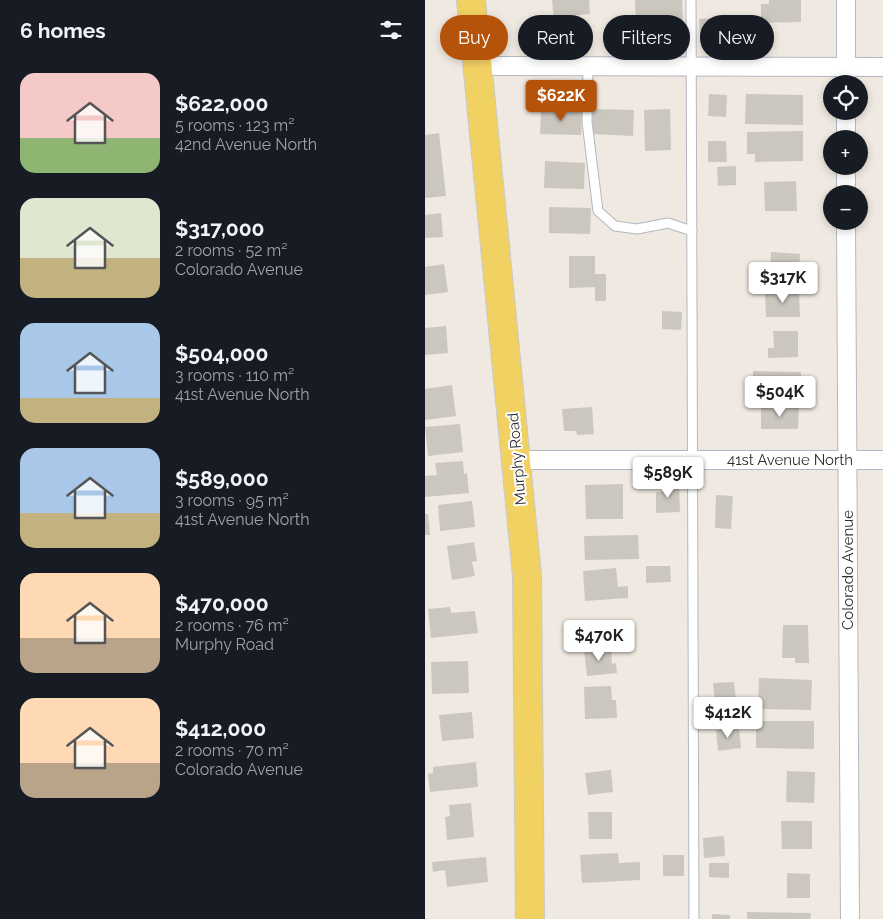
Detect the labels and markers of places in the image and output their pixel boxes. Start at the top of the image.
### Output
pin: $622K [526,80,596,122]
pin: $317K [748,262,818,304]
pin: $504K [745,376,815,418]
pin: $589K [633,456,703,499]
pin: $470K [564,620,634,662]
pin: $412K [693,696,763,739]

